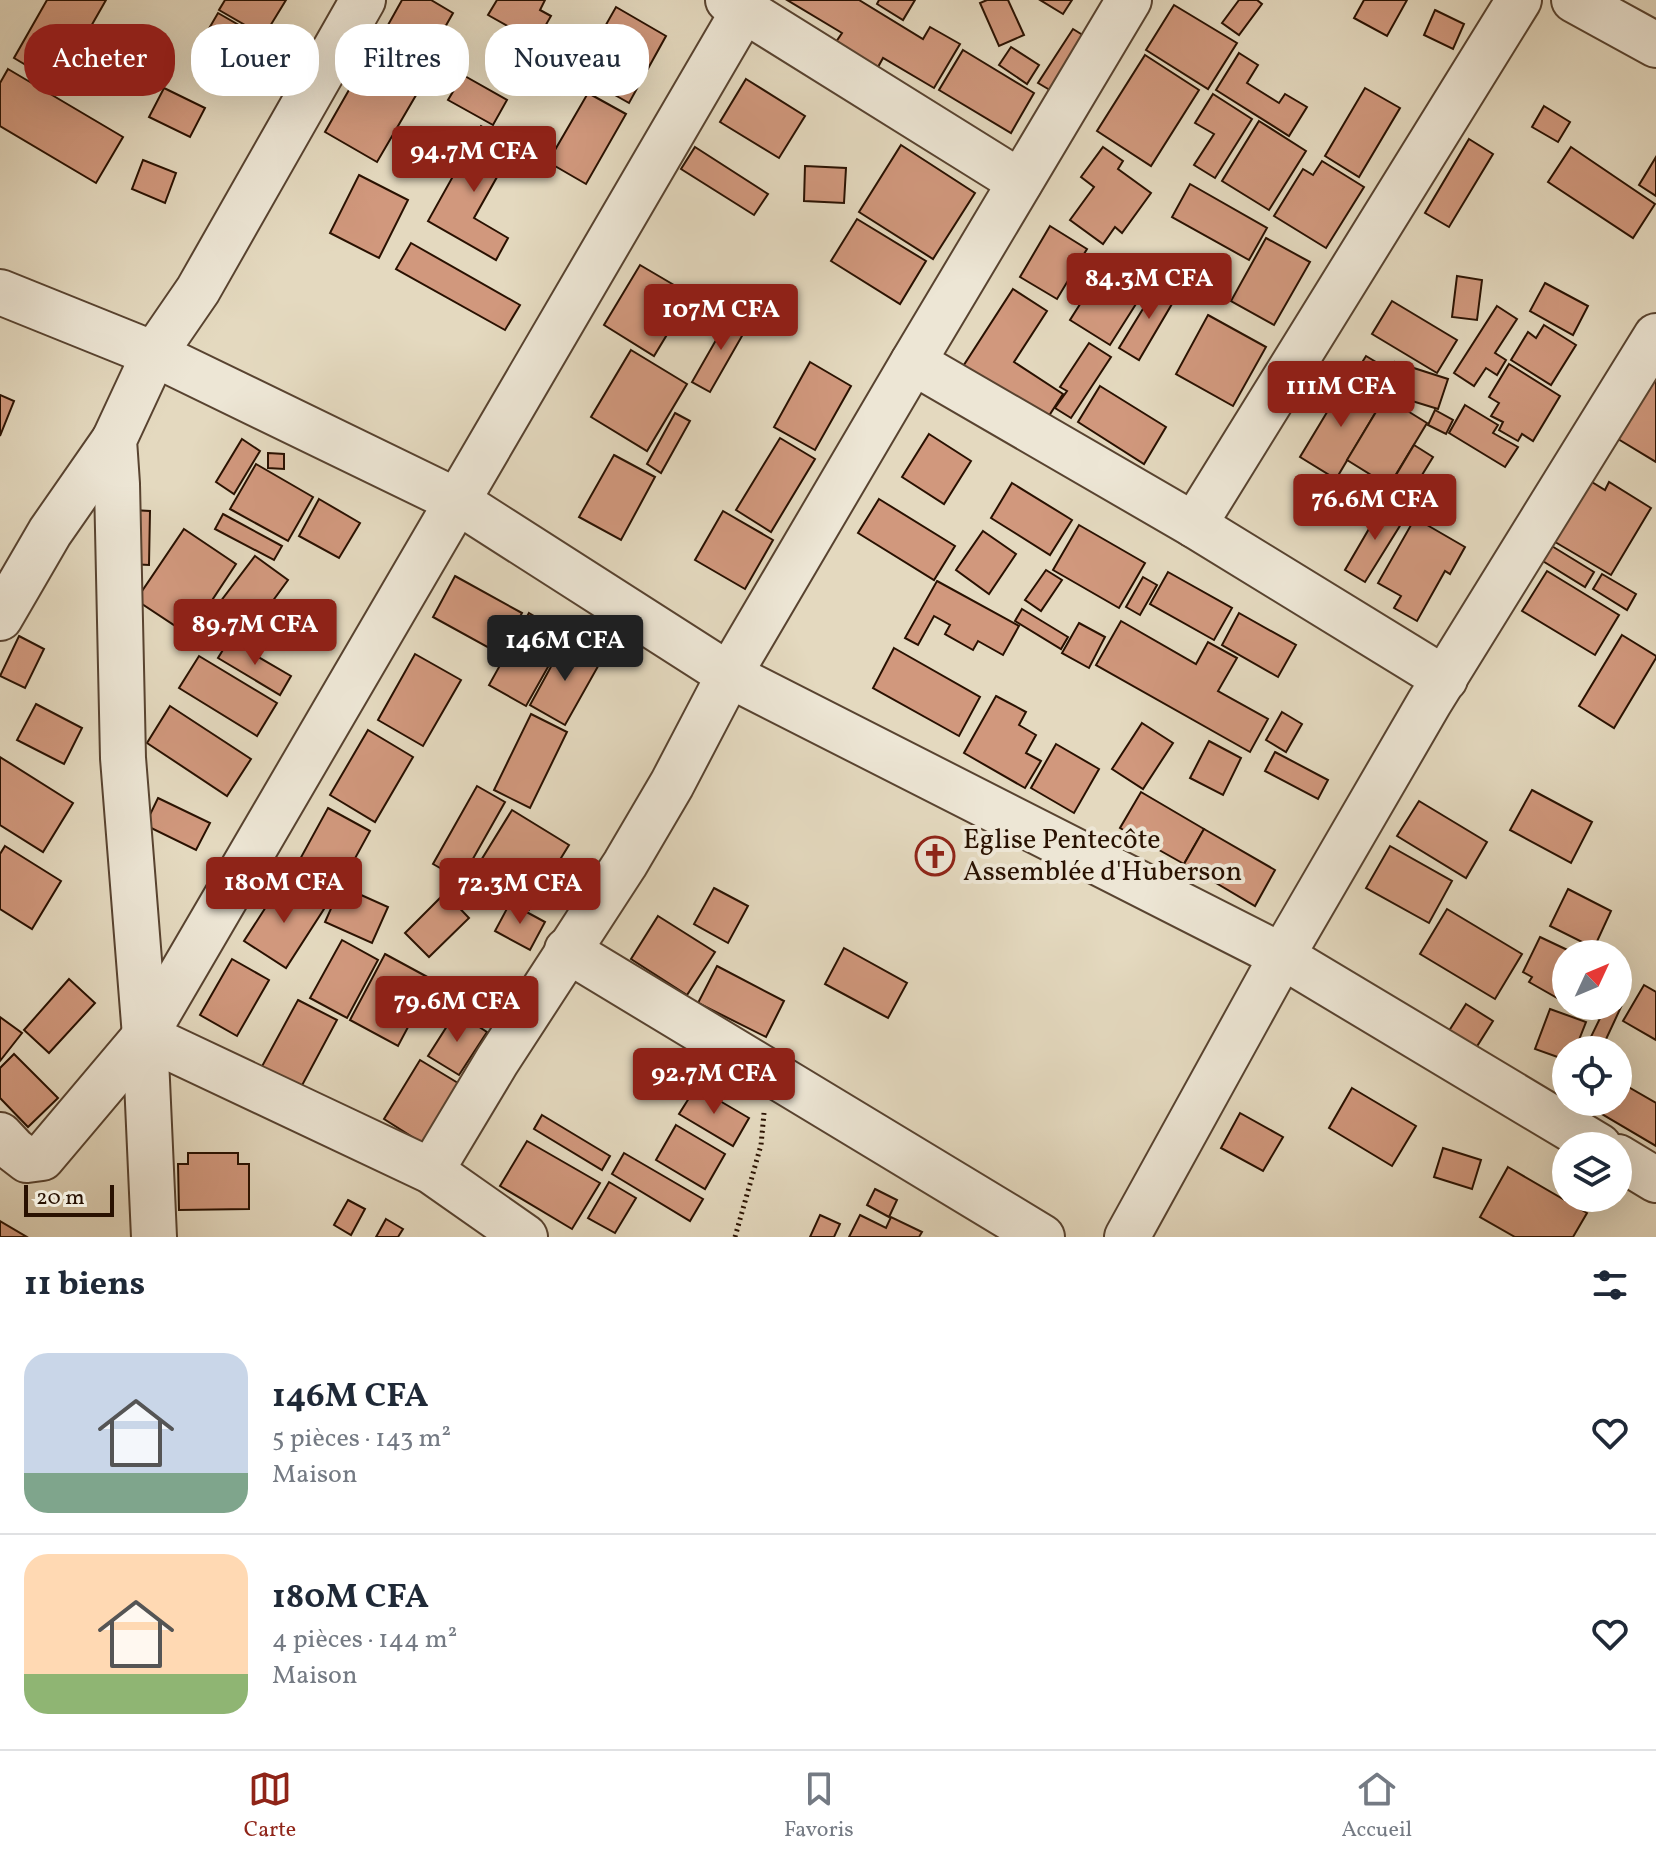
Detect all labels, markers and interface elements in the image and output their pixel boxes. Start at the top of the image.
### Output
chip: Acheter [24,24,175,96]
chip: Louer [191,24,319,96]
chip: Filtres [335,24,469,96]
chip: Nouveau [485,24,649,96]
pin: 94.7M CFA [382,126,566,194]
text: 94.7M CFA [410,134,538,170]
pin: 84.3M CFA [1057,253,1241,321]
text: 84.3M CFA [1085,261,1213,297]
pin: 107M CFA [638,284,804,352]
text: 107M CFA [662,292,780,328]
pin: 111M CFA [1258,361,1424,429]
text: 111M CFA [1286,369,1396,405]
pin: 76.6M CFA [1283,474,1467,542]
text: 76.6M CFA [1311,482,1439,518]
pin: 89.7M CFA [163,599,347,667]
text: 89.7M CFA [192,607,318,643]
pin: 146M CFA [482,615,648,683]
text: 146M CFA [505,623,625,659]
place label: Eglise Pentecôte Assemblée d'Huberson [963,821,1242,892]
church icon: Eglise Pentecôte Assemblée d'Huberson [914,835,956,877]
pin: 180M CFA [201,857,367,925]
pin: 72.3M CFA [428,858,612,926]
text: 180M CFA [224,865,344,901]
text: 72.3M CFA [457,866,583,902]
north arrow [1552,940,1632,1020]
map controls [1552,940,1632,1212]
pin: 79.6M CFA [365,976,549,1044]
text: 79.6M CFA [393,984,521,1020]
button: locate [1552,1036,1632,1116]
pin: 92.7M CFA [622,1048,806,1116]
text: 92.7M CFA [651,1056,777,1092]
button: layers [1552,1132,1632,1212]
scale bar [24,1181,114,1217]
text: 20 m [36,1183,85,1214]
text: 11 biens [24,1262,145,1309]
icon: filters [1588,1263,1632,1307]
text: 146M CFA [272,1374,428,1421]
icon: home [88,1385,184,1481]
icon: heart [1588,1411,1632,1455]
text: 5 pièces · 143 m² [272,1421,451,1457]
text: Maison [272,1457,357,1493]
text: 180M CFA [272,1575,429,1622]
icon: home [88,1586,184,1682]
icon: heart [1588,1612,1632,1656]
text: 4 pièces · 144 m² [272,1622,457,1658]
text: Maison [272,1658,357,1694]
tab: Carte [244,1767,296,1846]
tab: Favoris [784,1767,854,1846]
tab: Accueil [1341,1767,1412,1846]

